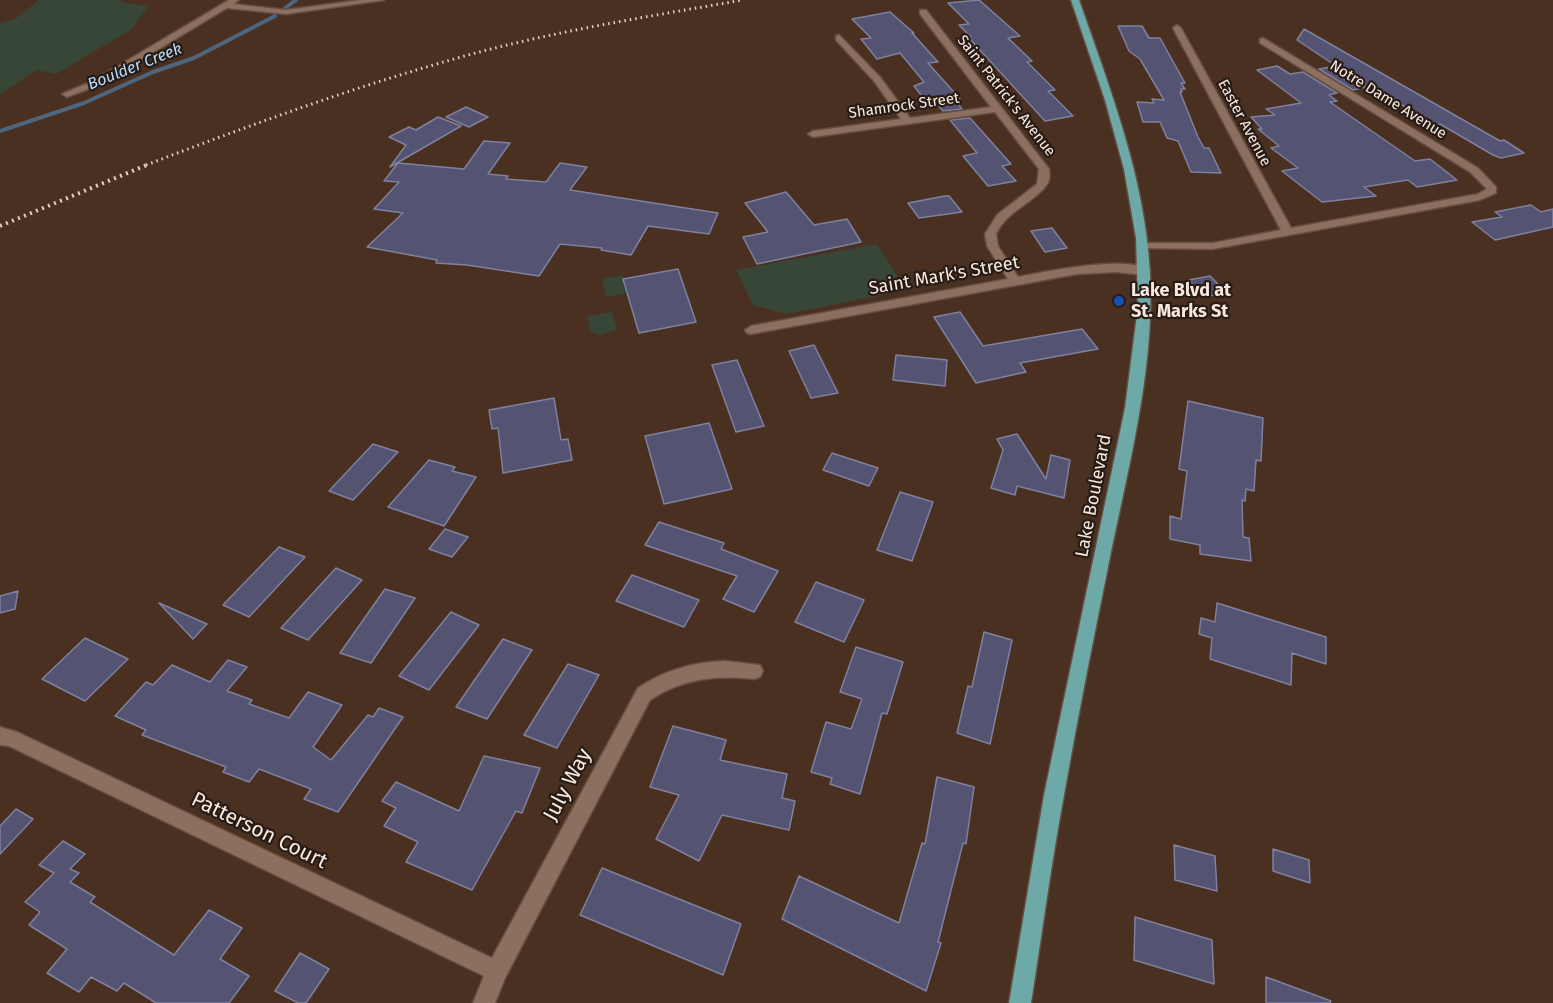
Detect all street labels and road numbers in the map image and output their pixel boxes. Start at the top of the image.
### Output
street label: Saint Patrick's Avenue [953,32,1059,160]
street label: Notre Dame Avenue [1326,57,1450,143]
street label: Easter Avenue [1214,76,1274,170]
street label: Shamrock Street [847,89,961,123]
street label: Saint Mark's Street [867,252,1021,300]
street label: Lake Boulevard [1072,433,1116,559]
street label: July Way [538,744,598,826]
street label: Patterson Court [187,787,331,875]

